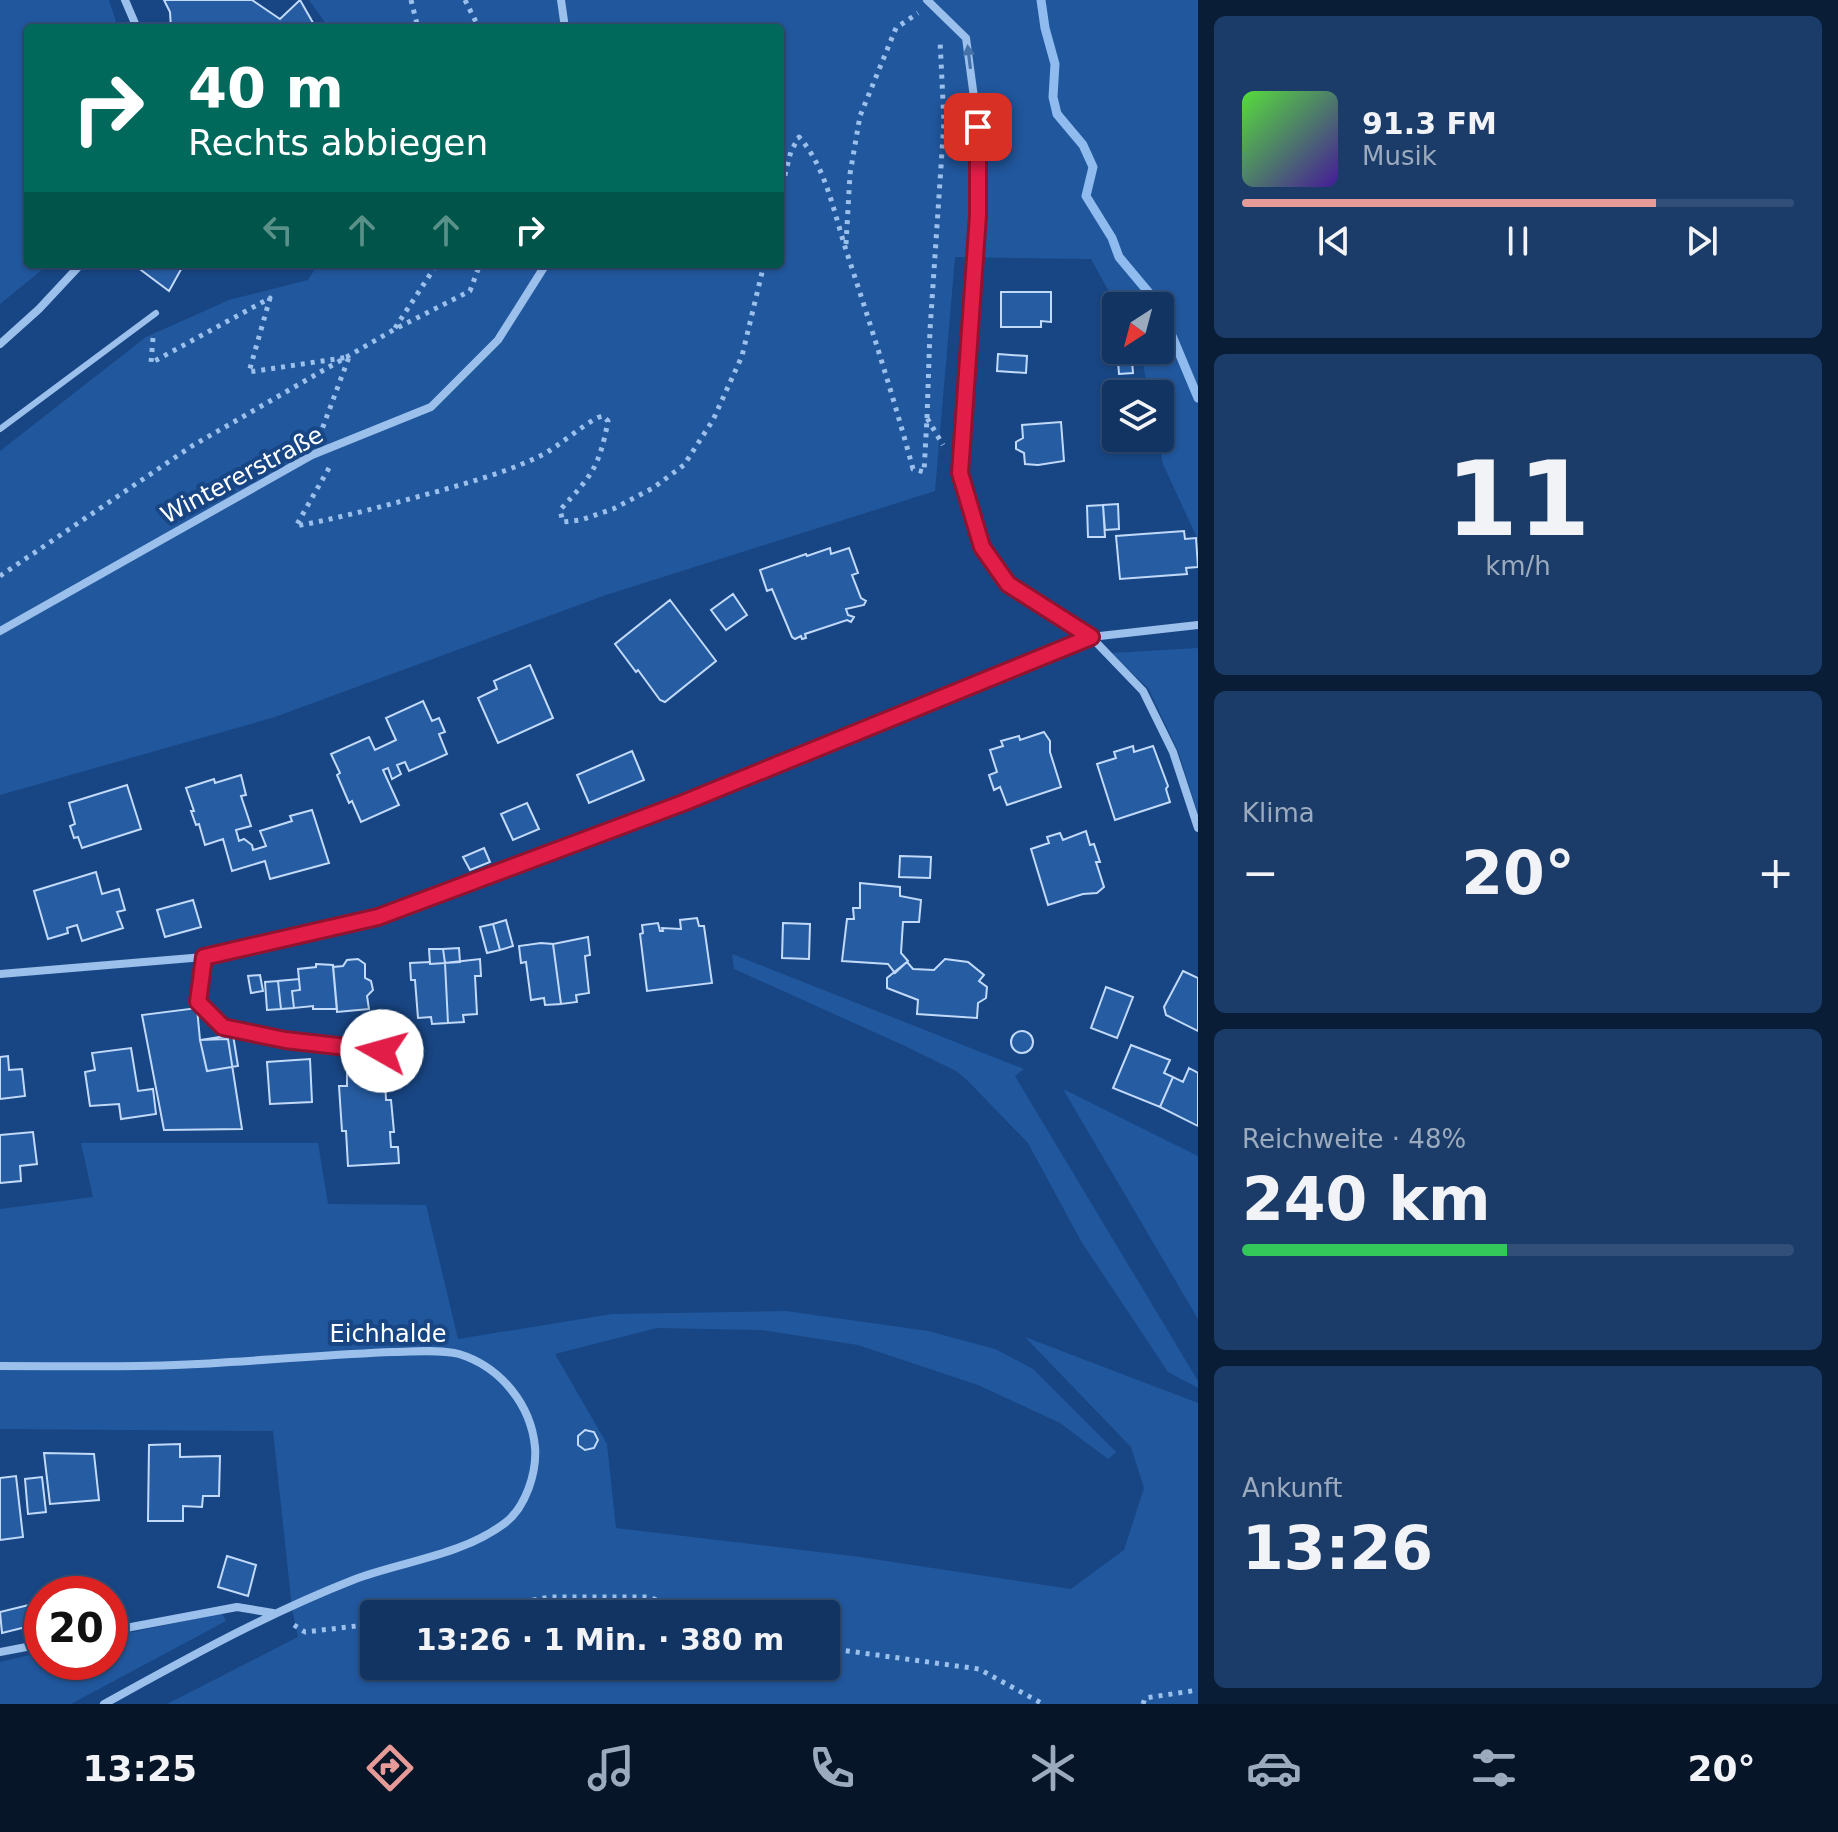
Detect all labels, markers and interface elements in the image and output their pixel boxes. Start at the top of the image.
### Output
one-way arrow [962,44,975,69]
text: 40 m [188,55,344,120]
icon: right [56,56,160,160]
pin [944,93,1012,161]
icon: arrive [956,105,1000,149]
text: 91.3 FM [1362,106,1497,141]
text: Rechts abbiegen [188,122,488,163]
text: Musik [1362,141,1437,171]
icon: left [256,208,300,252]
icon: ahead [340,208,384,252]
icon: ahead [424,208,468,252]
icon: right [508,208,552,252]
icon: previous [1312,219,1356,263]
icon: pause [1496,219,1540,263]
icon: next [1680,219,1724,263]
north arrow [1102,292,1174,364]
map controls [1102,292,1174,452]
button: layers [1102,380,1174,452]
street label: Wintererstraße [156,420,328,530]
text: 11 [1446,438,1590,560]
text: km/h [1485,551,1551,581]
text: Klima [1242,798,1315,828]
text: 20° [1461,838,1575,908]
text: − [1242,847,1279,898]
text: + [1757,847,1794,898]
position arrow [340,1009,424,1093]
text: Reichweite · 48% [1242,1124,1466,1154]
text: 240 km [1242,1164,1491,1234]
street label: Eichhalde [330,1320,446,1348]
text: Ankunft [1242,1473,1342,1503]
text: 13:26 [1242,1513,1433,1583]
speed limit sign: 20 [24,1576,128,1680]
text: 13:26 · 1 Min. · 380 m [416,1622,784,1657]
icon: directions [362,1740,418,1796]
icon: music [583,1740,639,1796]
icon: phone [804,1740,860,1796]
icon: climate [1025,1740,1081,1796]
icon: car [1246,1740,1302,1796]
icon: filters [1466,1740,1522,1796]
text: 13:25 [82,1748,197,1789]
text: 20° [1687,1748,1756,1789]

